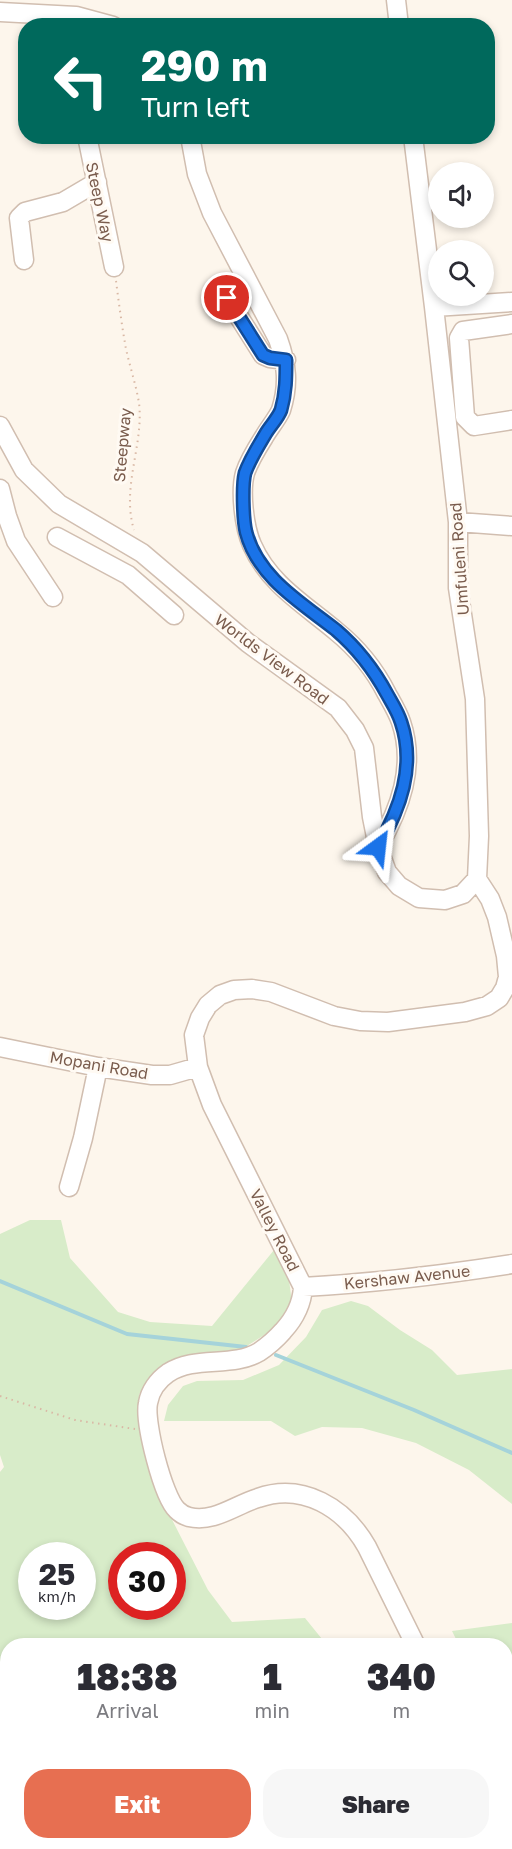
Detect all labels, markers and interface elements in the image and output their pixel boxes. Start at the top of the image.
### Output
text: 290 m [141,40,268,90]
icon: left [42,42,120,120]
text: Turn left [141,91,250,123]
street label: Steep Way [82,160,118,244]
map controls [428,162,494,306]
button: sound [428,162,494,228]
button: search [428,240,494,306]
pin [201,272,252,323]
icon: arrive [210,281,243,314]
street label: Steepway [109,407,135,483]
street label: Umfuleni Road [445,502,473,616]
street label: Worlds View Road [211,609,333,709]
position arrow [346,815,410,879]
street label: Mopani Road [48,1047,150,1083]
street label: Valley Road [246,1185,304,1275]
street label: Kershaw Avenue [343,1260,471,1294]
speed limit sign: 30 [108,1542,186,1620]
text: 25 [39,1556,75,1592]
text: km/h [38,1587,76,1605]
text: 18:38 [77,1655,178,1698]
text: 1 [263,1655,282,1698]
text: 340 [367,1655,436,1698]
text: Arrival [96,1698,159,1722]
text: min [255,1698,290,1722]
text: m [393,1698,410,1722]
button: Exit [24,1769,251,1838]
button: Share [263,1769,489,1838]

